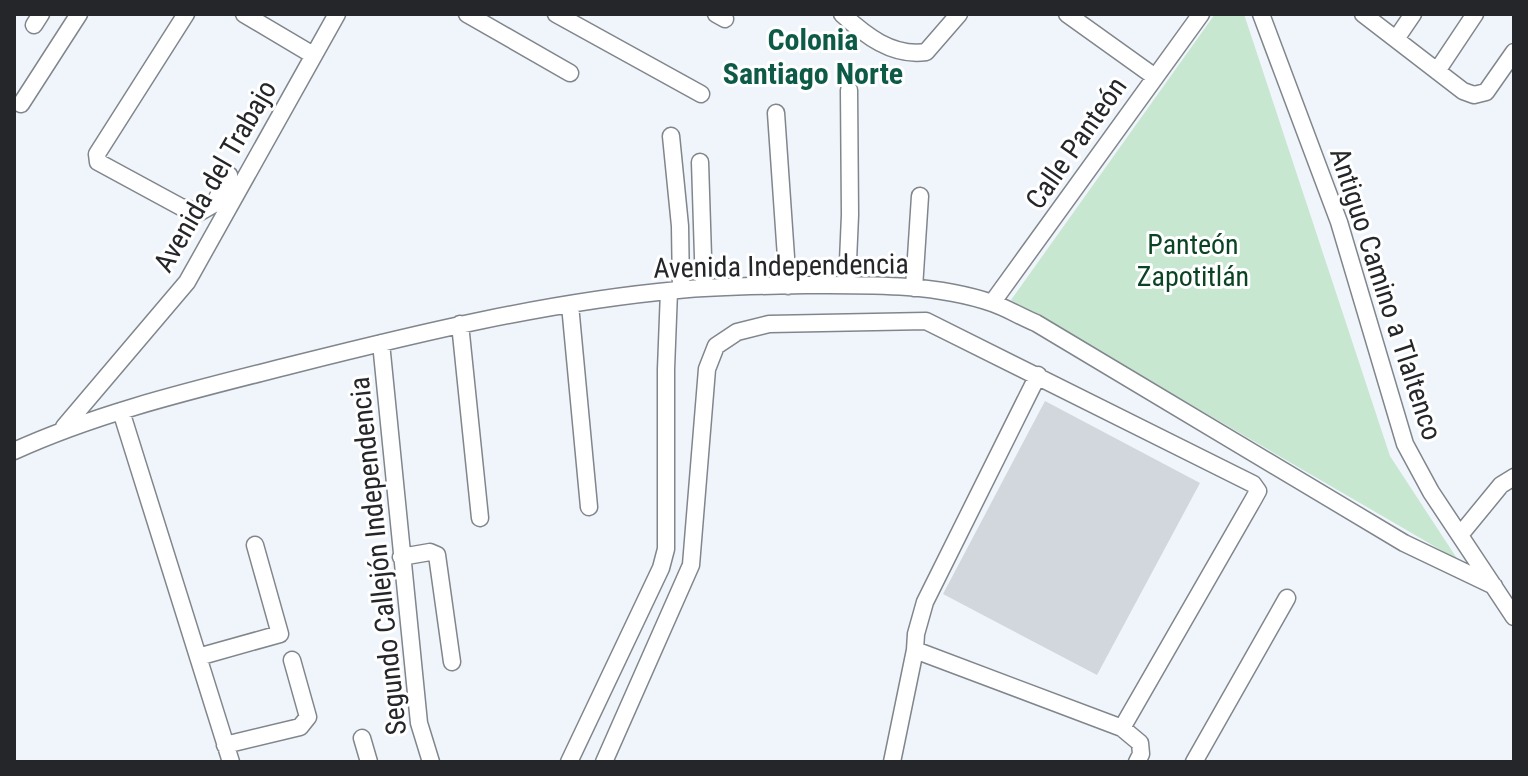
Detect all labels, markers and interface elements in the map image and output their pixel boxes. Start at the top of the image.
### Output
district label: Colonia Santiago Norte [723,22,903,91]
street label: Calle Panteón [1019,71,1133,215]
street label: Avenida del Trabajo [147,74,283,278]
street label: Antiguo Camino a Tlaltenco [1323,144,1449,444]
park label: Panteón Zapotitlán [1137,228,1249,293]
street label: Avenida Independencia [653,247,909,285]
street label: Segundo Callejón Independencia [343,375,413,737]

